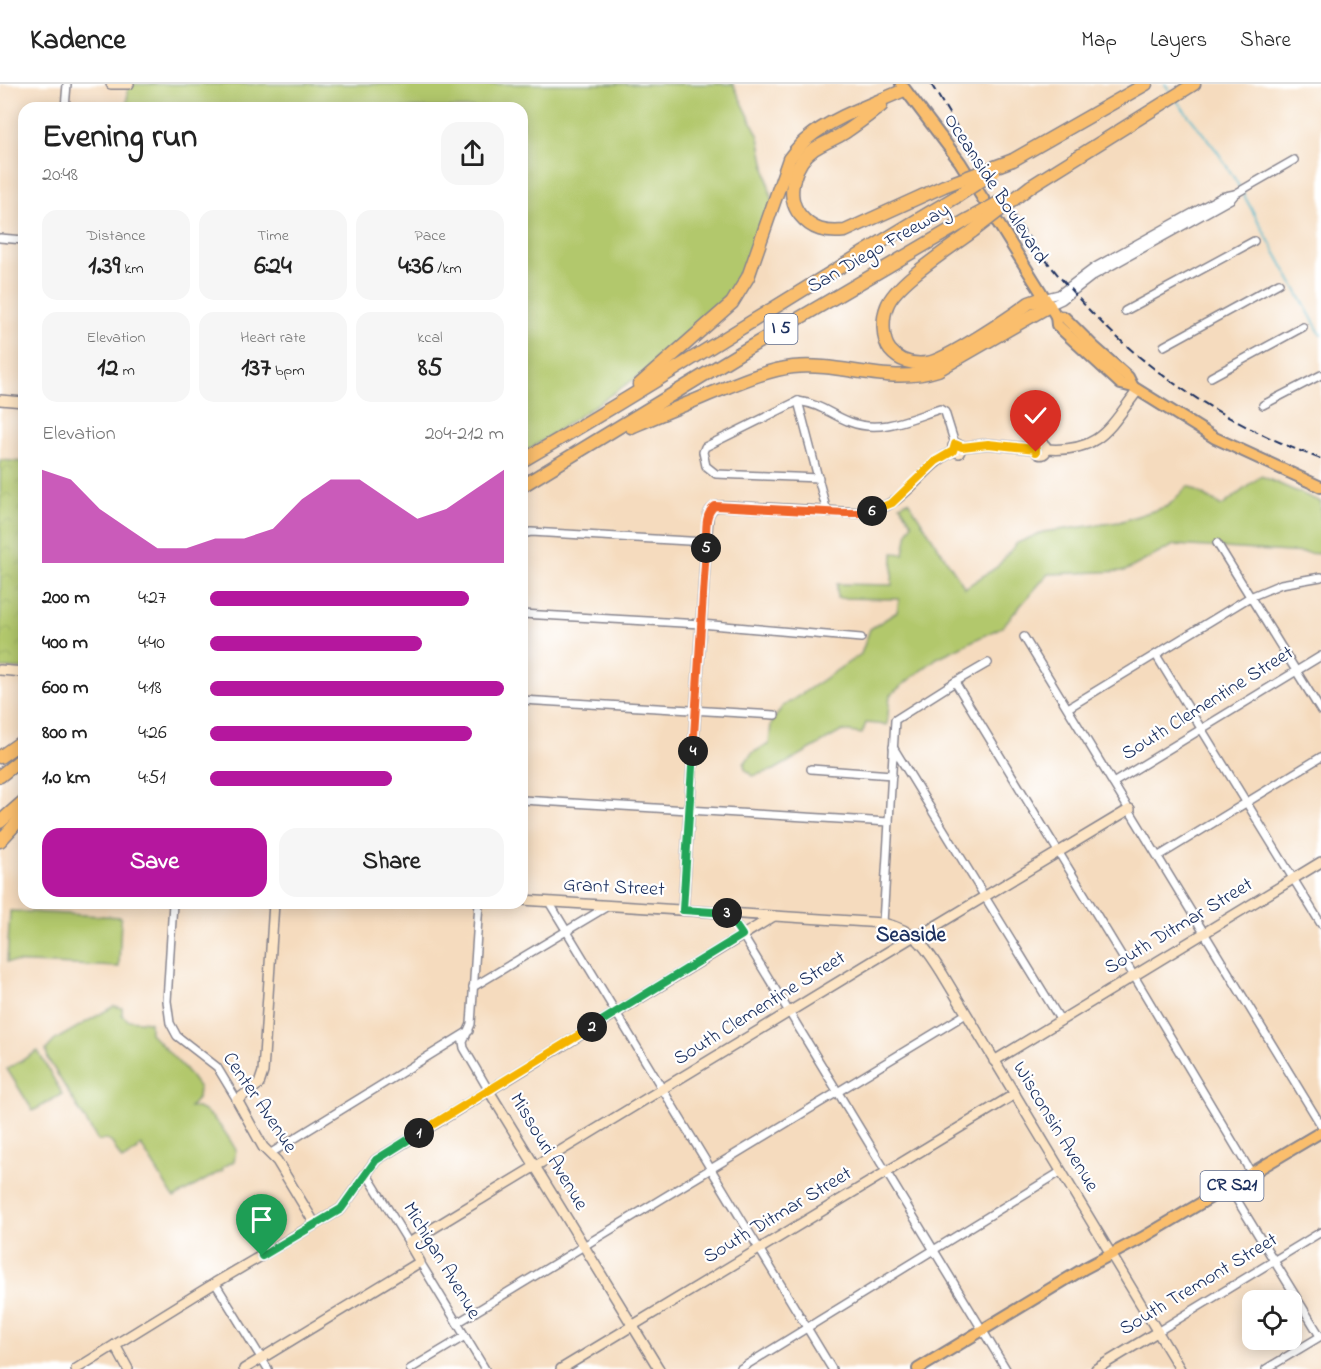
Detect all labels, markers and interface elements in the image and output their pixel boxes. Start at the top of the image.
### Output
text: Kadence [30,21,126,62]
text: Map [1081,26,1117,56]
text: Layers [1150,26,1207,56]
text: Share [1240,26,1291,56]
street label: Oceanside Boulevard [935,108,1055,270]
text: Evening run [42,114,197,162]
button: share [441,122,504,185]
text: 20:48 [42,161,78,190]
street label: San Diego Freeway [802,196,956,303]
text: Distance [87,224,145,248]
text: Time [257,224,289,248]
text: Pace [414,224,446,248]
text: 1.39 [88,248,120,286]
text: 6:24 [254,248,292,286]
text: 4:36 [398,248,433,286]
text: km [120,257,144,281]
text: /km [433,257,462,281]
road number: I 5 [764,314,798,344]
text: Elevation [87,326,145,350]
text: Heart rate [240,326,306,350]
text: kcal [417,326,443,350]
text: 12 [97,350,118,388]
text: 137 [241,350,271,388]
text: 85 [418,350,442,388]
text: m [118,359,135,383]
text: bpm [271,359,305,383]
pin [1010,390,1061,452]
icon: check [1019,399,1052,432]
text: Elevation [42,420,116,449]
text: 204–212 m [425,420,504,449]
pin: 6 [857,496,887,526]
text: 6 [868,499,876,523]
pin: 5 [691,533,721,563]
text: 5 [701,536,711,560]
text: 200 m [42,584,90,613]
text: 4:27 [138,584,166,613]
text: 400 m [42,629,88,658]
text: 4:40 [138,629,165,658]
street label: South Clementine Street [1116,639,1300,769]
text: 600 m [42,674,89,703]
text: 4:18 [138,674,162,703]
text: 800 m [42,719,87,748]
text: 4:26 [138,719,167,748]
pin: 4 [678,736,708,766]
text: 4 [690,739,696,763]
text: 1.0 km [42,764,90,793]
text: 4:51 [138,764,166,793]
button: Save [42,828,267,897]
button: Share [279,828,504,897]
street label: Grant Street [563,871,666,905]
street label: South Ditmar Street [1099,871,1259,983]
pin: 3 [712,898,742,928]
text: 3 [724,901,730,925]
district label: Seaside [876,921,947,951]
street label: South Clementine Street [668,944,852,1074]
pin: 2 [577,1012,607,1042]
text: 2 [588,1015,596,1039]
street label: Center Avenue [214,1047,304,1159]
street label: Wisconsin Avenue [1004,1056,1106,1198]
street label: Missouri Avenue [501,1088,595,1216]
pin: 1 [404,1118,434,1148]
text: 1 [416,1121,422,1145]
street label: South Ditmar Street [698,1160,858,1272]
road number: CR S21 [1200,1171,1264,1201]
pin [236,1194,287,1256]
street label: Michigan Avenue [394,1197,487,1326]
icon: arrive [245,1203,278,1236]
street label: South Tremont Street [1114,1226,1284,1344]
map controls [1242,1290,1302,1350]
button: locate [1242,1290,1302,1350]

